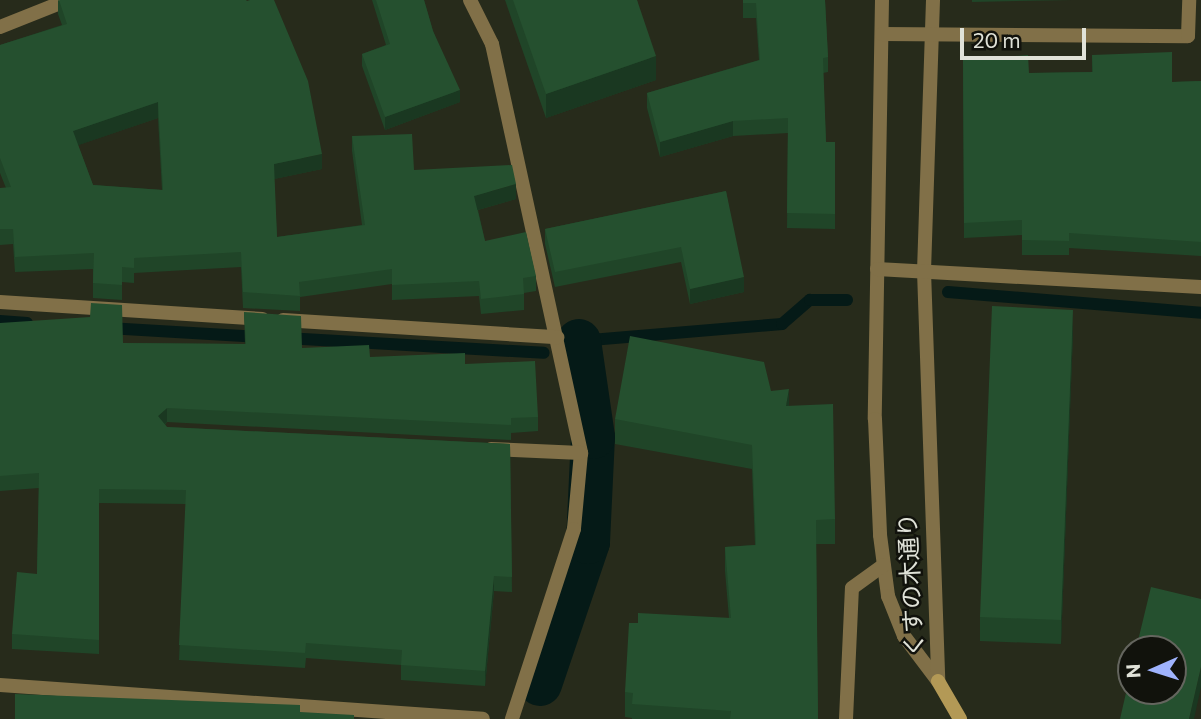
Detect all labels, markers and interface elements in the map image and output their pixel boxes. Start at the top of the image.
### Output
scale bar [963,14,1089,58]
text: 20 m [973,27,1021,52]
street label: くすの木通り [892,512,928,658]
north arrow [1117,635,1187,705]
text: N [1121,663,1144,679]

